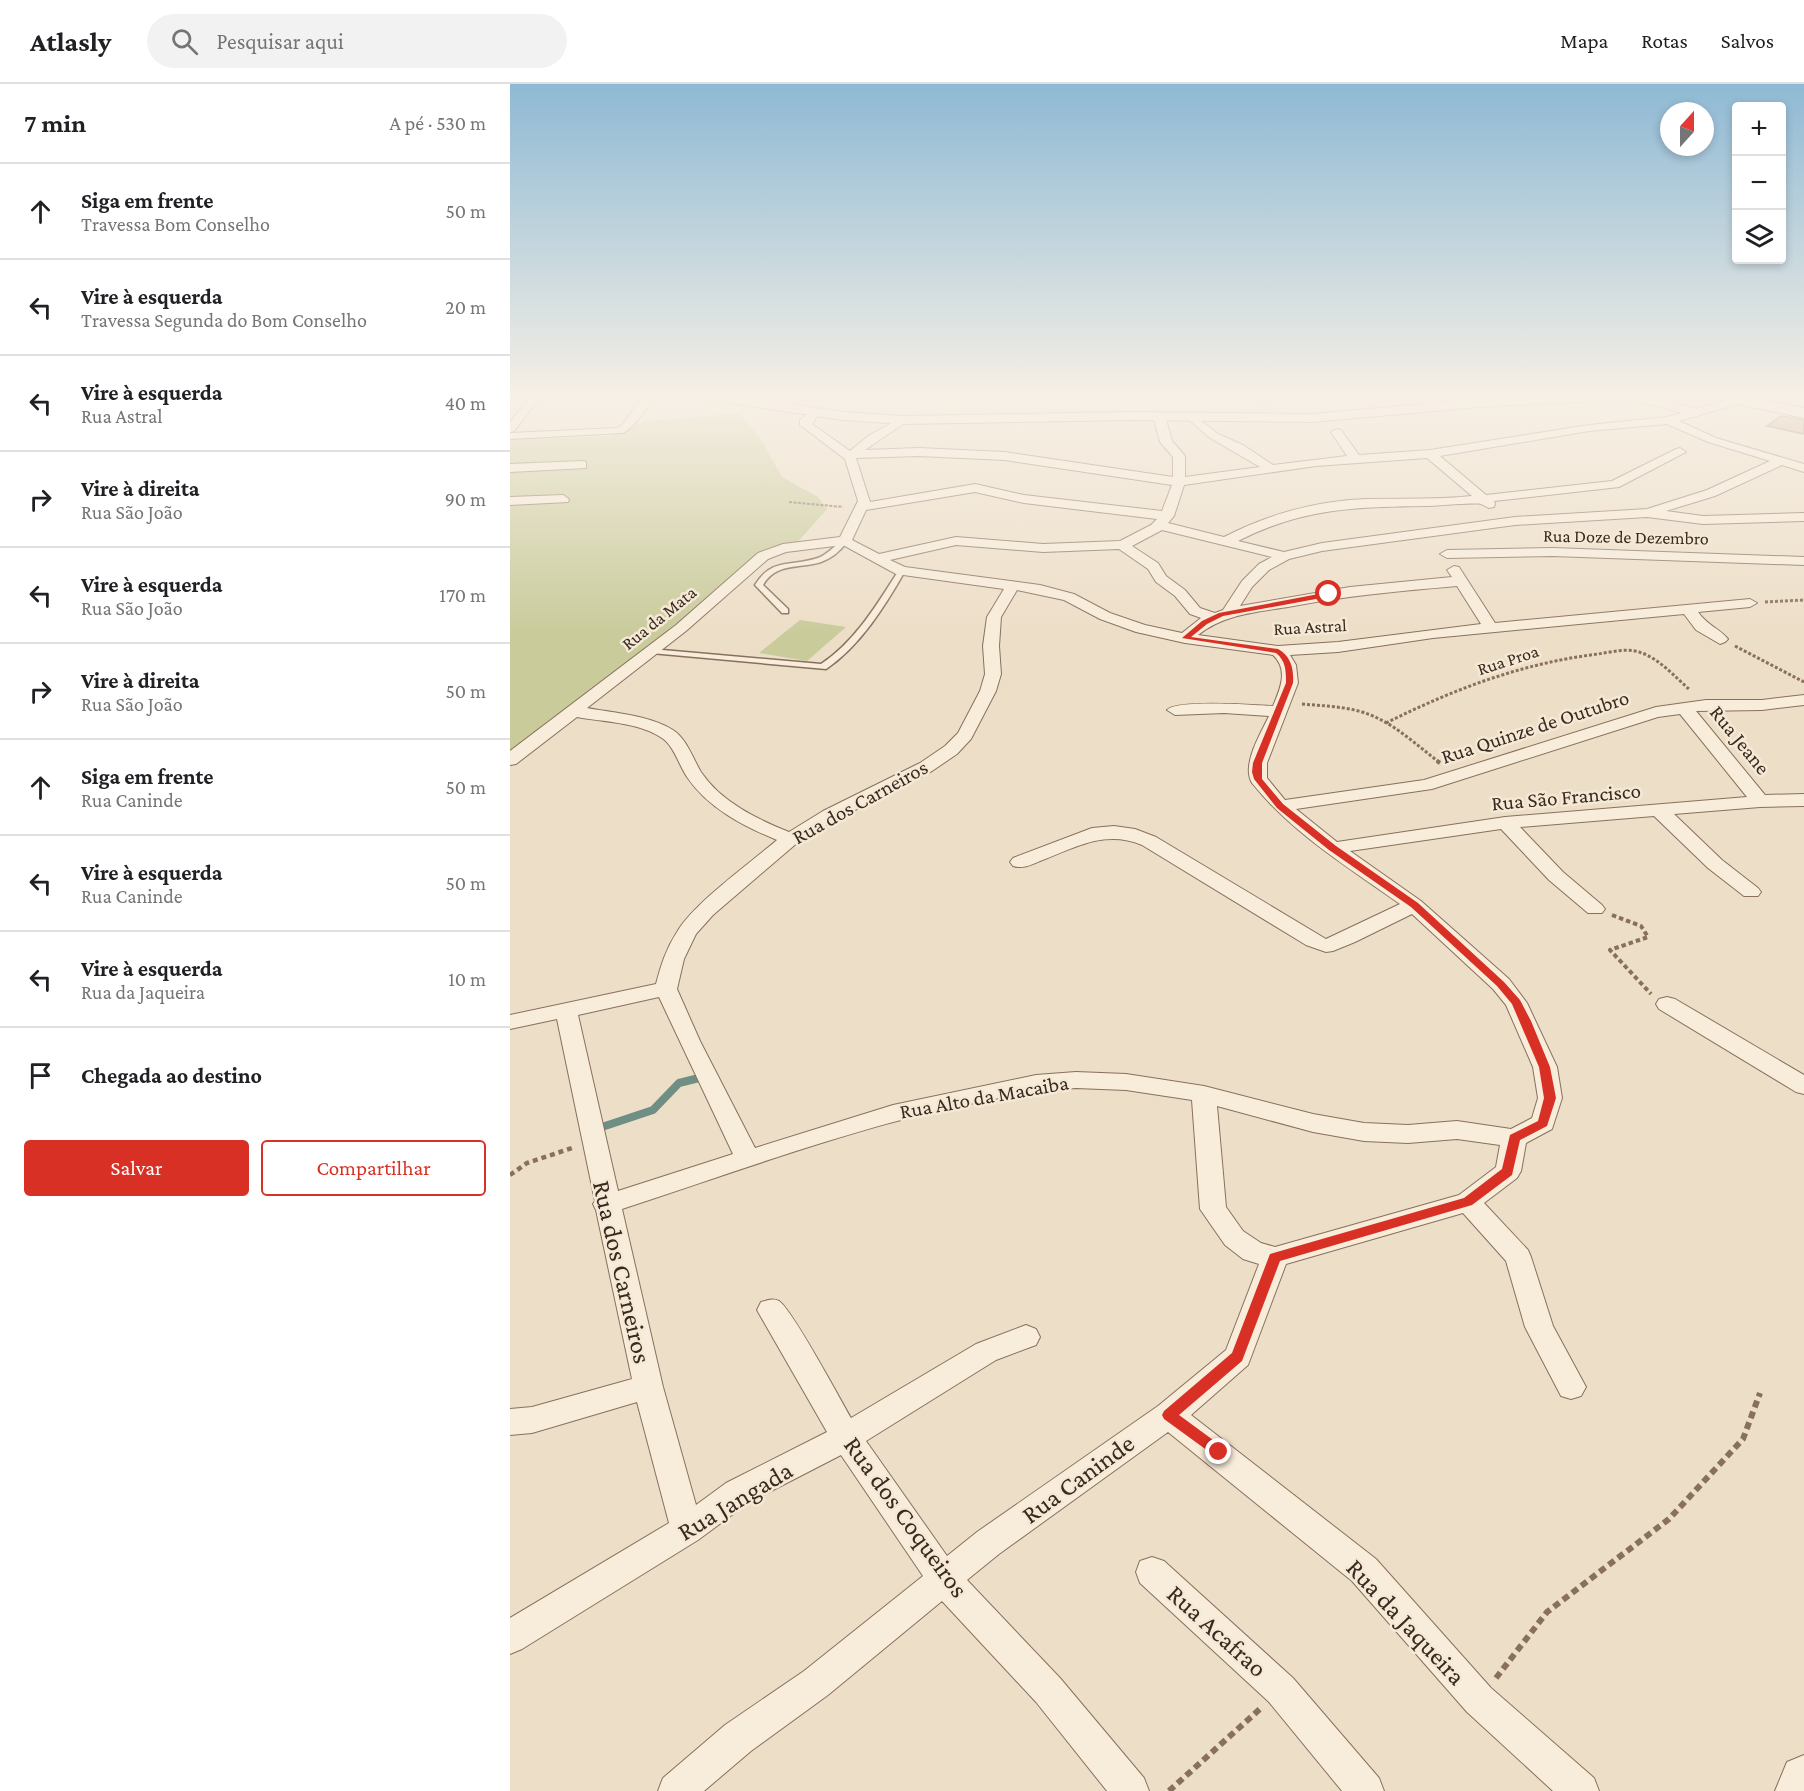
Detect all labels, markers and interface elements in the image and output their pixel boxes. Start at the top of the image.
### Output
search box [147,14,567,68]
icon: search [168,25,201,58]
text: Atlasly [30,26,111,57]
text: Pesquisar aqui [216,29,344,54]
text: Mapa [1560,29,1608,53]
text: Rotas [1641,29,1688,53]
text: Salvos [1721,29,1774,53]
north arrow [1660,102,1714,156]
map controls [1732,102,1786,264]
button: + [1732,102,1786,156]
text: 7 min [24,109,86,138]
text: A pé · 530 m [390,112,486,134]
button: − [1732,156,1786,210]
text: Siga em frente [81,188,214,213]
icon: ahead [24,195,57,228]
text: 50 m [445,200,486,222]
button: layers [1732,210,1786,264]
text: Travessa Bom Conselho [81,213,270,235]
text: Vire à esquerda [81,284,222,309]
icon: left [24,291,57,324]
text: 20 m [445,296,486,318]
text: Travessa Segunda do Bom Conselho [81,309,367,331]
text: Vire à esquerda [81,380,222,405]
icon: left [24,387,57,420]
text: 40 m [445,392,486,414]
text: Rua Astral [81,405,163,427]
text: Vire à direita [81,476,200,501]
icon: right [24,483,57,516]
text: 90 m [445,488,486,510]
text: Rua São João [81,501,183,523]
street label: Rua Doze de Dezembro [1543,526,1709,548]
text: Vire à esquerda [81,572,222,597]
icon: left [24,579,57,612]
route start [1315,580,1341,606]
street label: Rua da Mata [618,582,700,654]
text: 170 m [439,584,486,606]
text: Rua São João [81,597,183,619]
street label: Rua Astral [1273,615,1347,639]
street label: Rua Proa [1475,641,1541,679]
text: Vire à direita [81,668,200,693]
icon: right [24,675,57,708]
text: 50 m [445,680,486,702]
street label: Rua Quinze de Outubro [1438,685,1632,769]
text: Rua São João [81,693,183,715]
street label: Rua Jeane [1705,701,1775,779]
street label: Rua dos Carneiros [788,755,932,849]
text: Siga em frente [81,764,214,789]
icon: ahead [24,771,57,804]
text: 50 m [445,776,486,798]
street label: Rua São Francisco [1490,779,1642,815]
text: Rua Caninde [81,789,182,811]
text: Vire à esquerda [81,860,222,885]
icon: left [24,867,57,900]
text: 50 m [445,872,486,894]
text: Rua Caninde [81,885,182,907]
text: Vire à esquerda [81,956,222,981]
icon: left [24,963,57,996]
text: 10 m [448,968,486,990]
text: Rua da Jaqueira [81,981,205,1003]
icon: arrive [24,1059,57,1092]
text: Chegada ao destino [81,1063,262,1088]
street label: Rua Alto da Macaiba [898,1070,1071,1124]
button: Salvar [24,1140,249,1196]
button: Compartilhar [261,1140,486,1196]
street label: Rua dos Carneiros [587,1178,657,1366]
street label: Rua Caninde [1016,1429,1140,1529]
street label: Rua dos Coqueiros [838,1431,974,1603]
route end [1205,1438,1231,1464]
street label: Rua Jangada [672,1455,798,1547]
street label: Rua da Jaqueira [1340,1553,1472,1691]
street label: Rua Acafrao [1161,1579,1273,1683]

